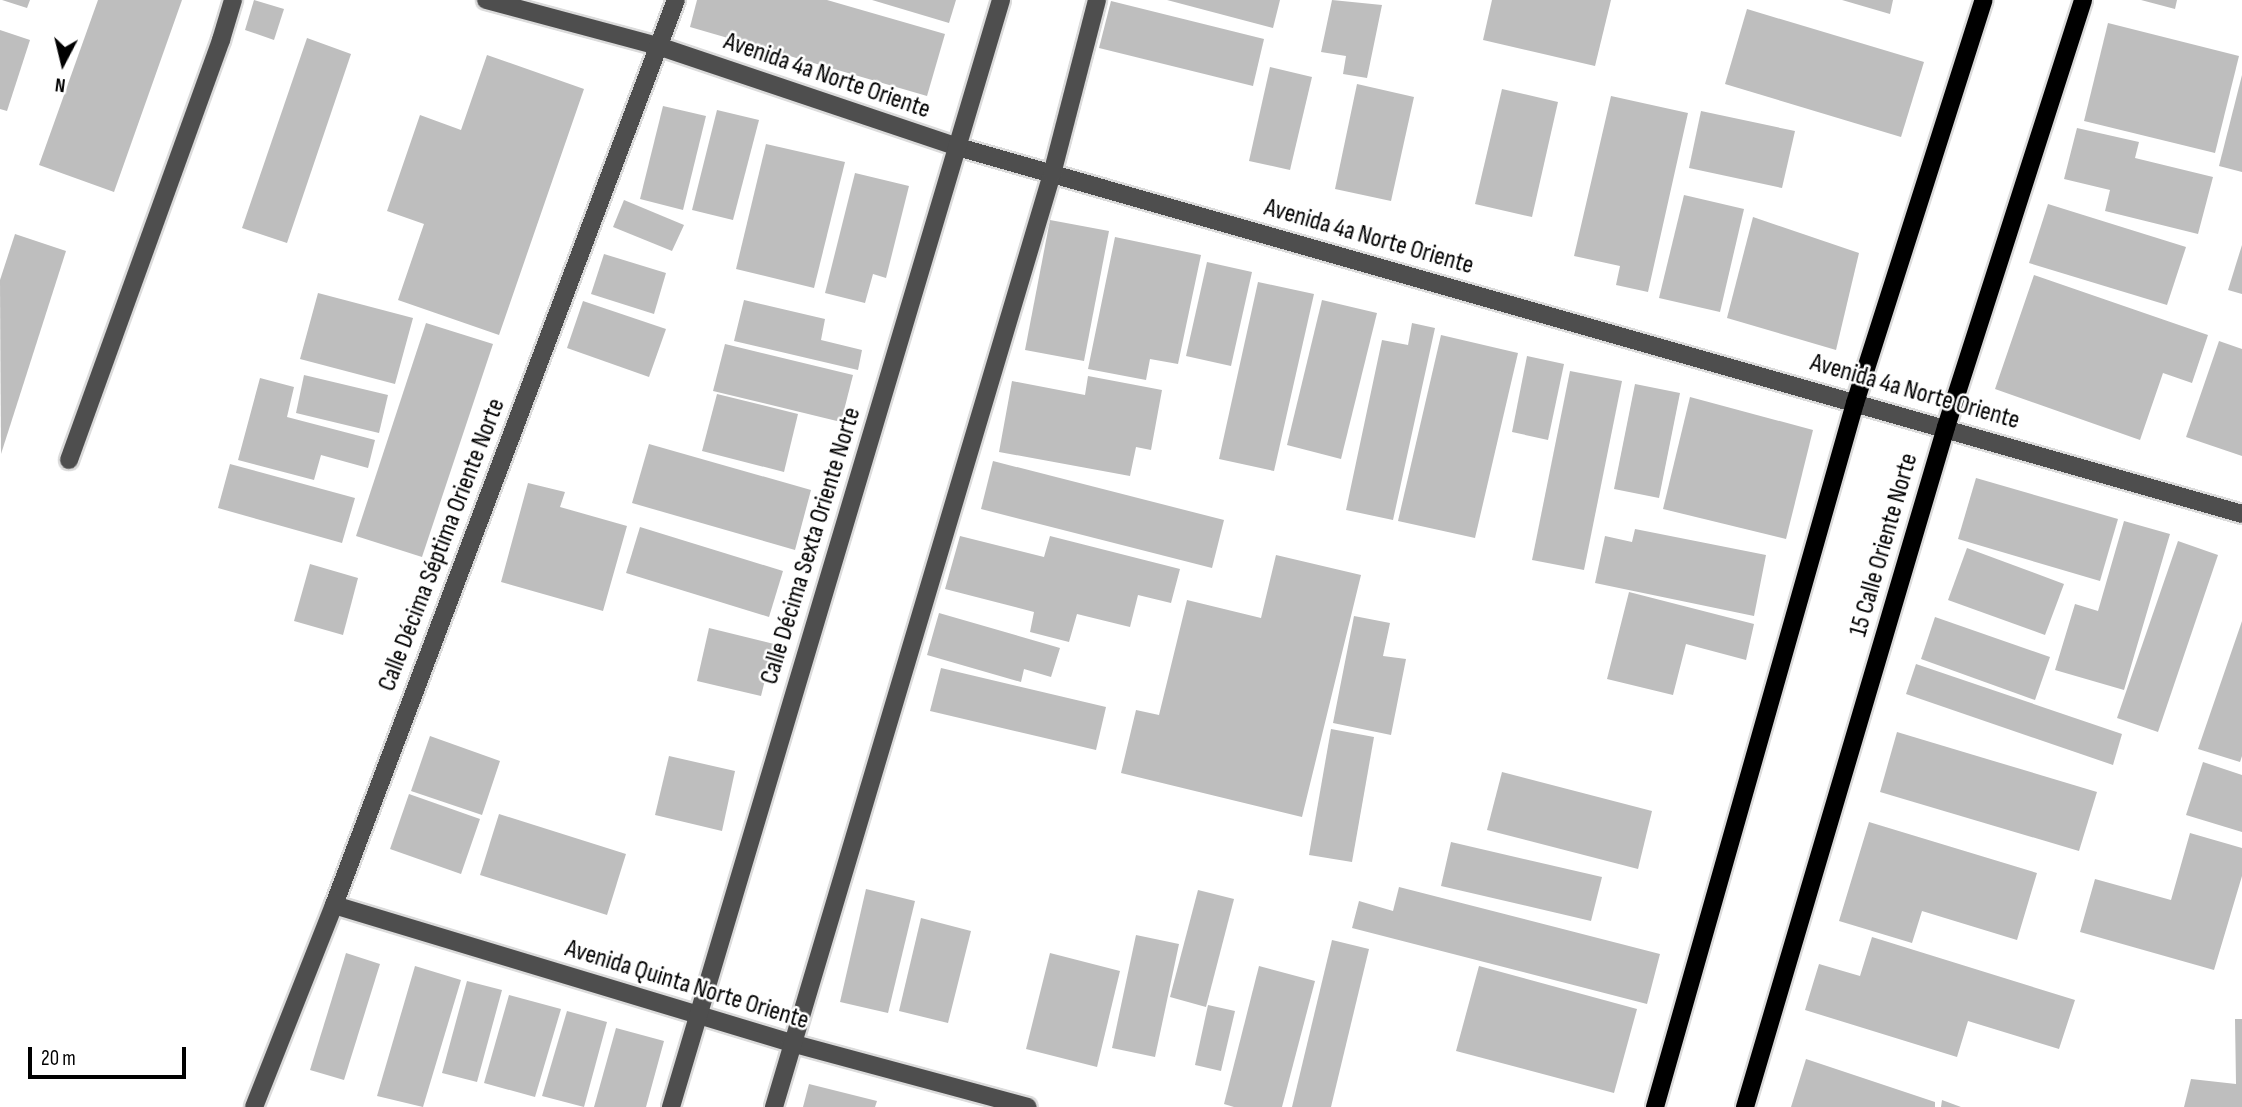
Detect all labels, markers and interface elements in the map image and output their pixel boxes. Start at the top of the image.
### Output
street label: Avenida 4a Norte Oriente [720,26,934,126]
north arrow [28,28,98,98]
text: N [54,72,67,96]
street label: Avenida 4a Norte Oriente [1261,192,1477,282]
street label: Avenida 4a Norte Oriente [1807,347,2023,437]
street label: Calle Décima Séptima Oriente Norte [372,394,512,696]
street label: Calle Décima Sexta Oriente Norte [754,404,868,688]
street label: 15 Calle Oriente Norte [1843,450,1925,640]
street label: Avenida Quinta Norte Oriente [561,933,813,1037]
scale bar [32,1034,189,1078]
text: 20 m [41,1046,76,1071]

